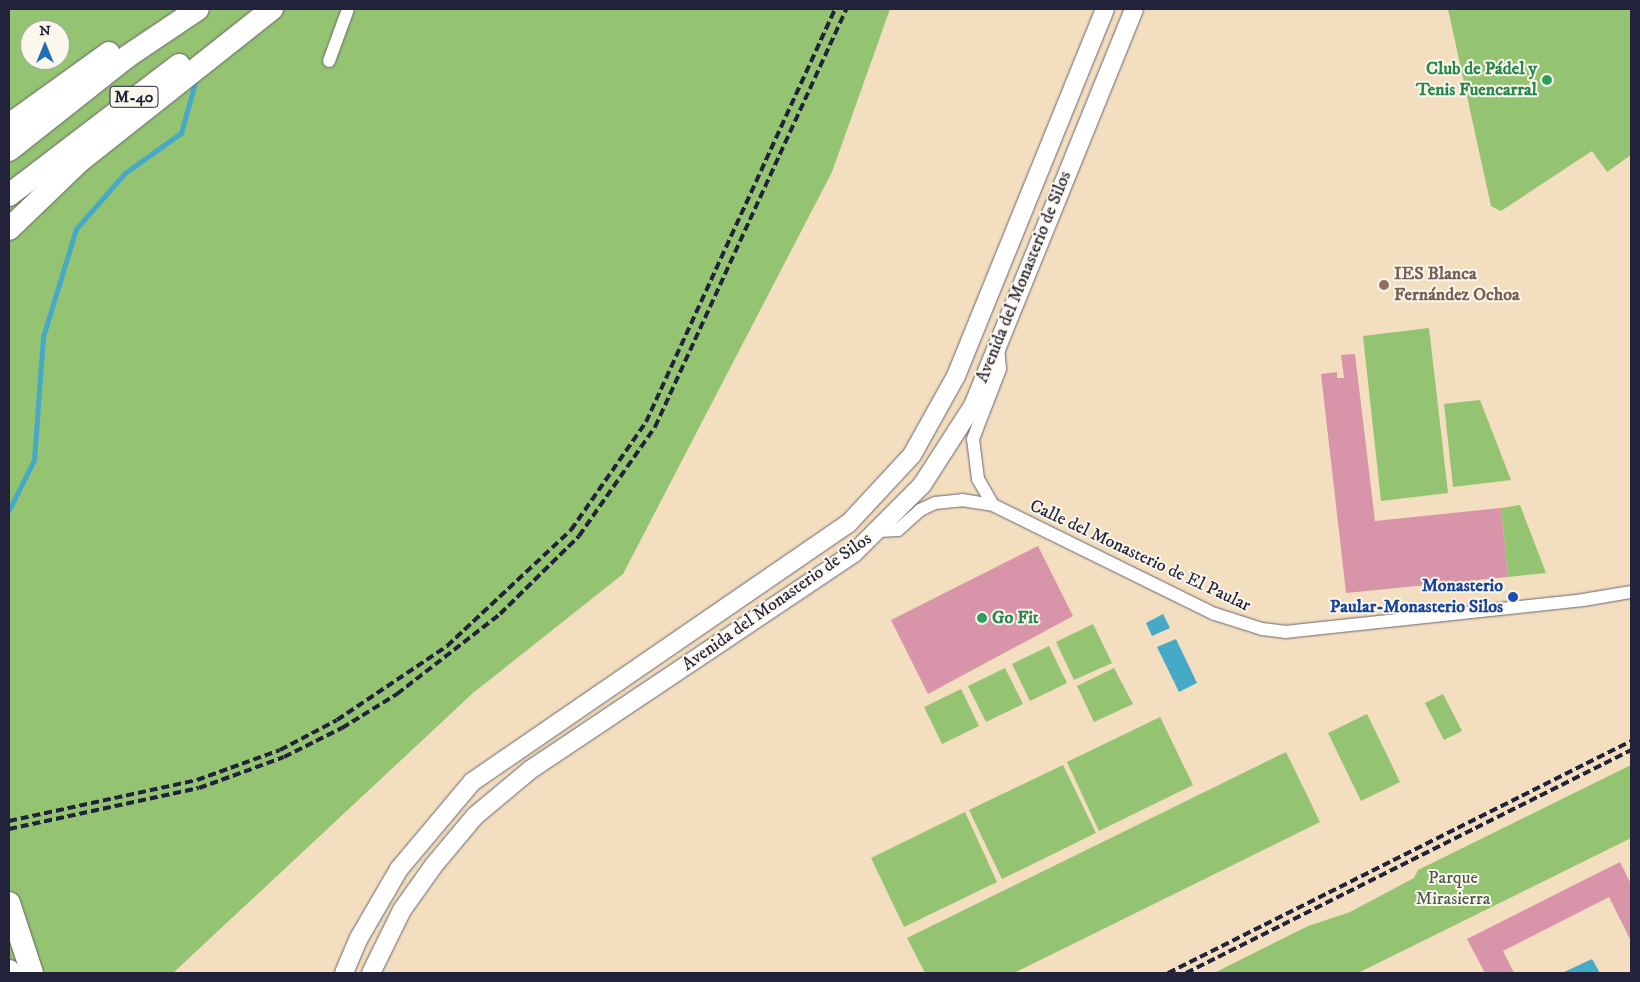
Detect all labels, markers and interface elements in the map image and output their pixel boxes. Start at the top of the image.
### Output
north arrow [20,20,70,70]
text: N [39,22,51,40]
place label: Club de Pádel y Tenis Fuencarral [1416,59,1537,102]
marker: Club de Pádel y Tenis Fuencarral [1541,74,1553,86]
road number: M-40 [109,84,159,110]
street label: Avenida del Monasterio de Silos [972,168,1076,386]
place label: IES Blanca Fernández Ochoa [1394,264,1520,306]
marker: IES Blanca Fernández Ochoa [1378,279,1390,291]
street label: Calle del Monasterio de El Paular [1026,495,1254,617]
street label: Avenida del Monasterio de Silos [678,528,876,676]
place label: Monasterio Paular-Monasterio Silos [1330,576,1503,618]
marker: Monasterio Paular-Monasterio Silos [1507,591,1519,603]
place label: Go Fit [992,607,1039,629]
marker: Go Fit [976,612,988,624]
park label: Parque Mirasierra [1416,868,1490,911]

